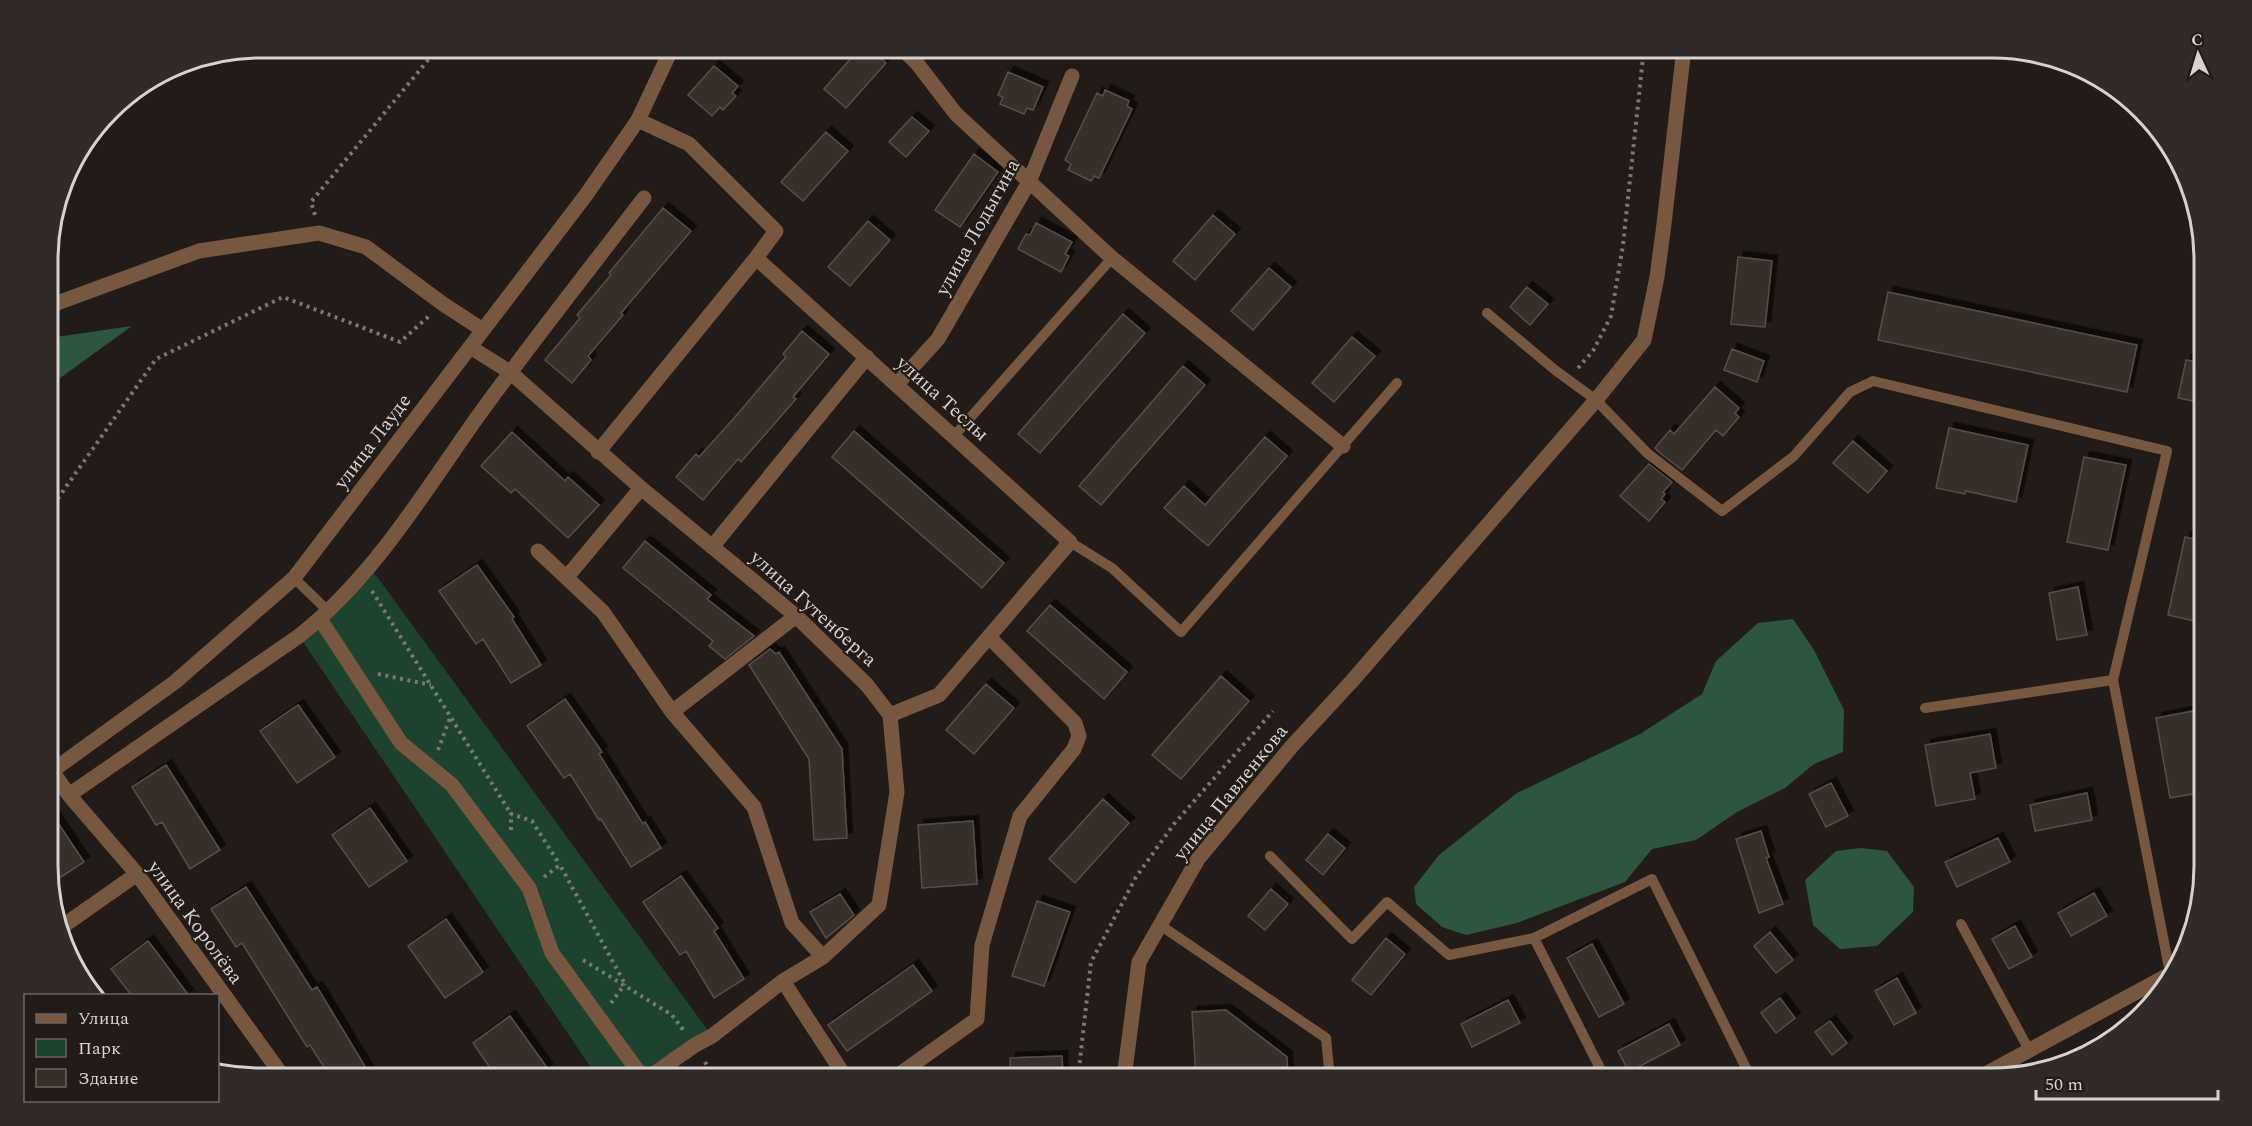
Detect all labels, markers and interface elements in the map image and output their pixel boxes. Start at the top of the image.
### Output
north arrow [2168,24,2228,84]
text: С [2191,28,2204,52]
street label: улица Лодыгина [927,153,1028,302]
street label: улица Теслы [888,348,995,449]
street label: улица Лауде [326,387,419,497]
street label: улица Гутенберга [742,543,884,674]
street label: улица Павленкова [1165,718,1296,868]
street label: улица Королёва [139,854,251,991]
legend [24,994,219,1102]
text: Улица [78,1005,129,1032]
text: Парк [78,1035,121,1062]
scale bar [2036,1063,2218,1101]
text: Здание [78,1065,138,1092]
text: 50 m [2045,1071,2083,1098]

